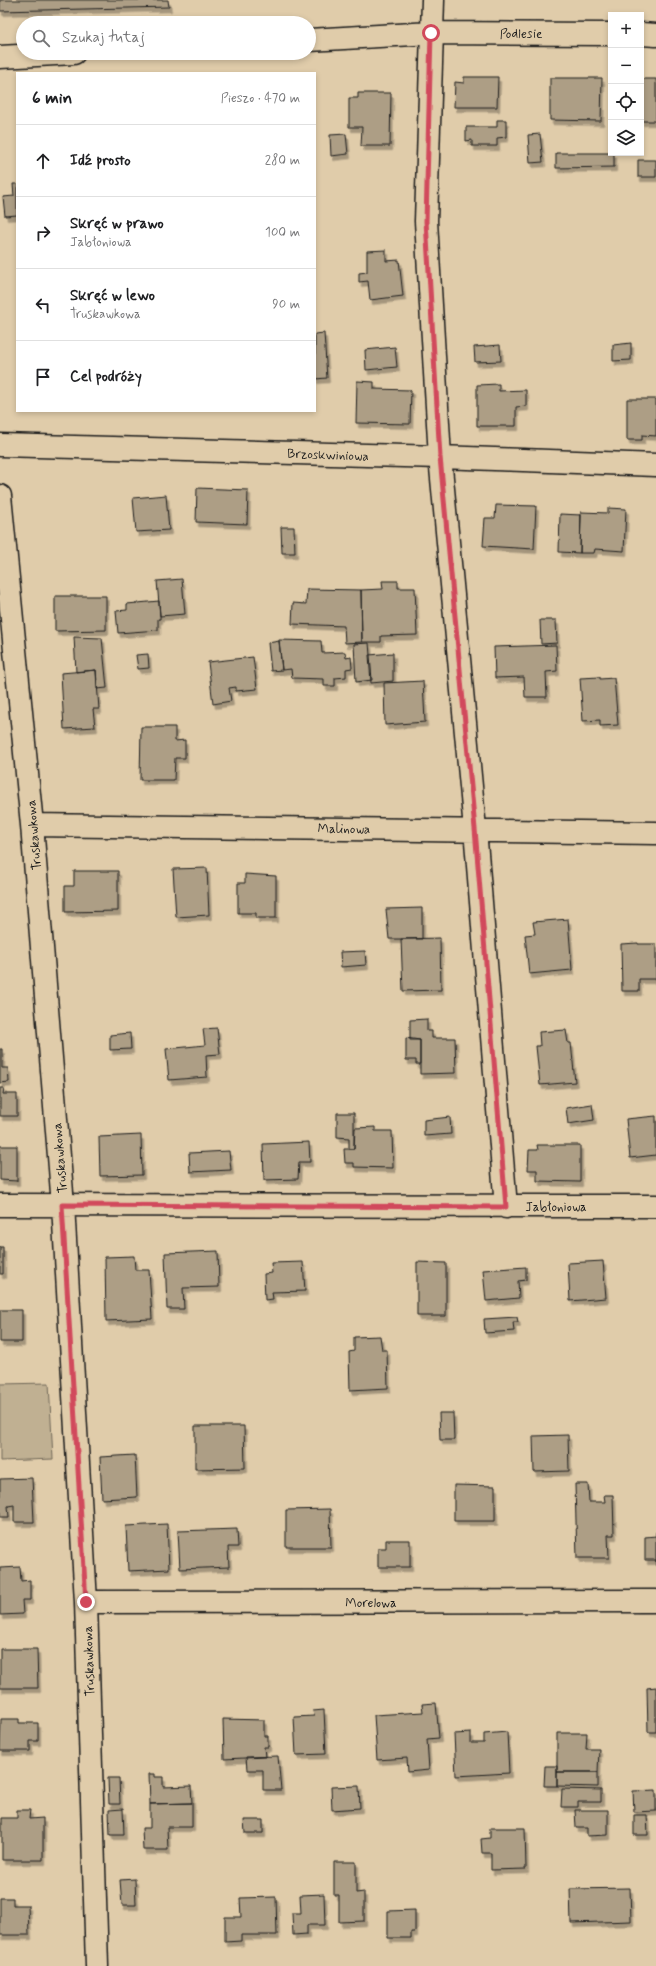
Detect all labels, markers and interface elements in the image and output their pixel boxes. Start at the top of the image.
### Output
map controls [608,12,644,156]
button: + [608,12,644,48]
search box [16,16,316,60]
route start [422,24,440,42]
street label: Podlesie [500,26,542,43]
icon: search [30,27,52,49]
text: Szukaj tutaj [62,28,145,48]
button: − [608,48,644,84]
button: locate [608,84,644,120]
text: 6 min [32,87,72,109]
text: Pieszo · 470 m [221,90,300,107]
button: layers [608,120,644,156]
icon: ahead [32,150,54,172]
text: Idź prosto [70,151,131,171]
text: 280 m [265,152,300,169]
text: Skręć w prawo [70,214,164,234]
icon: right [32,222,54,244]
text: 100 m [265,224,300,241]
text: Jabłoniowa [70,234,132,251]
text: Skręć w lewo [70,286,155,306]
icon: left [32,294,54,316]
text: 90 m [272,296,300,313]
text: Truskawkowa [70,306,141,323]
icon: arrive [32,366,54,388]
text: Cel podróży [70,367,142,387]
street label: Brzoskwiniowa [287,446,369,465]
street label: Truskawkowa [23,799,46,871]
street label: Malinowa [318,821,370,838]
street label: Truskawkowa [49,1122,72,1194]
street label: Jabłoniowa [525,1199,587,1216]
route end [77,1593,95,1611]
street label: Morelowa [345,1595,397,1612]
street label: Truskawkowa [80,1625,99,1697]

